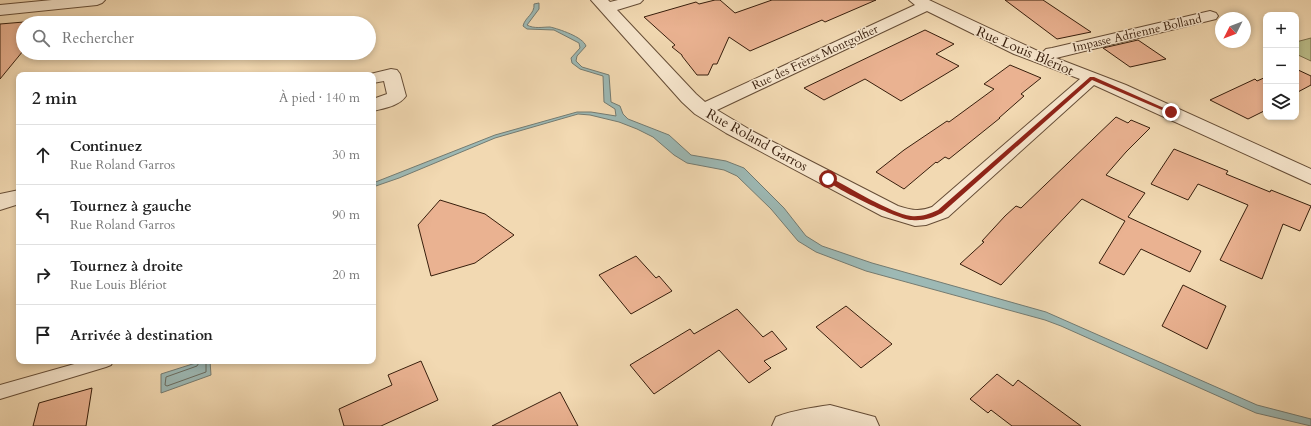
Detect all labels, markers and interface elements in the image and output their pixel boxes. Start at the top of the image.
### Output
street label: Impasse Adrienne Bolland [1071,10,1204,56]
north arrow [1215,12,1251,48]
map controls [1263,12,1299,120]
button: + [1263,12,1299,48]
search box [16,16,376,60]
street label: Rue des Frères Montgolfier [749,20,881,93]
street label: Rue Louis Blériot [973,22,1077,80]
icon: search [30,27,52,49]
text: Rechercher [62,28,134,48]
button: − [1263,48,1299,84]
button: layers [1263,84,1299,120]
text: 2 min [32,87,77,110]
text: À pied · 140 m [279,89,360,107]
route end [1162,103,1180,121]
street label: Rue Roland Garros [703,104,811,176]
text: Continuez [70,136,142,156]
icon: ahead [32,144,54,166]
text: 30 m [332,146,360,164]
text: Rue Roland Garros [70,156,175,174]
route start [819,170,837,188]
text: Tournez à gauche [70,196,192,216]
icon: left [32,204,54,226]
text: 90 m [332,206,360,224]
text: Rue Roland Garros [70,216,175,234]
text: Tournez à droite [70,256,183,276]
icon: right [32,264,54,286]
text: 20 m [332,266,360,284]
text: Rue Louis Blériot [70,276,167,294]
icon: arrive [32,324,54,346]
text: Arrivée à destination [70,325,213,345]

